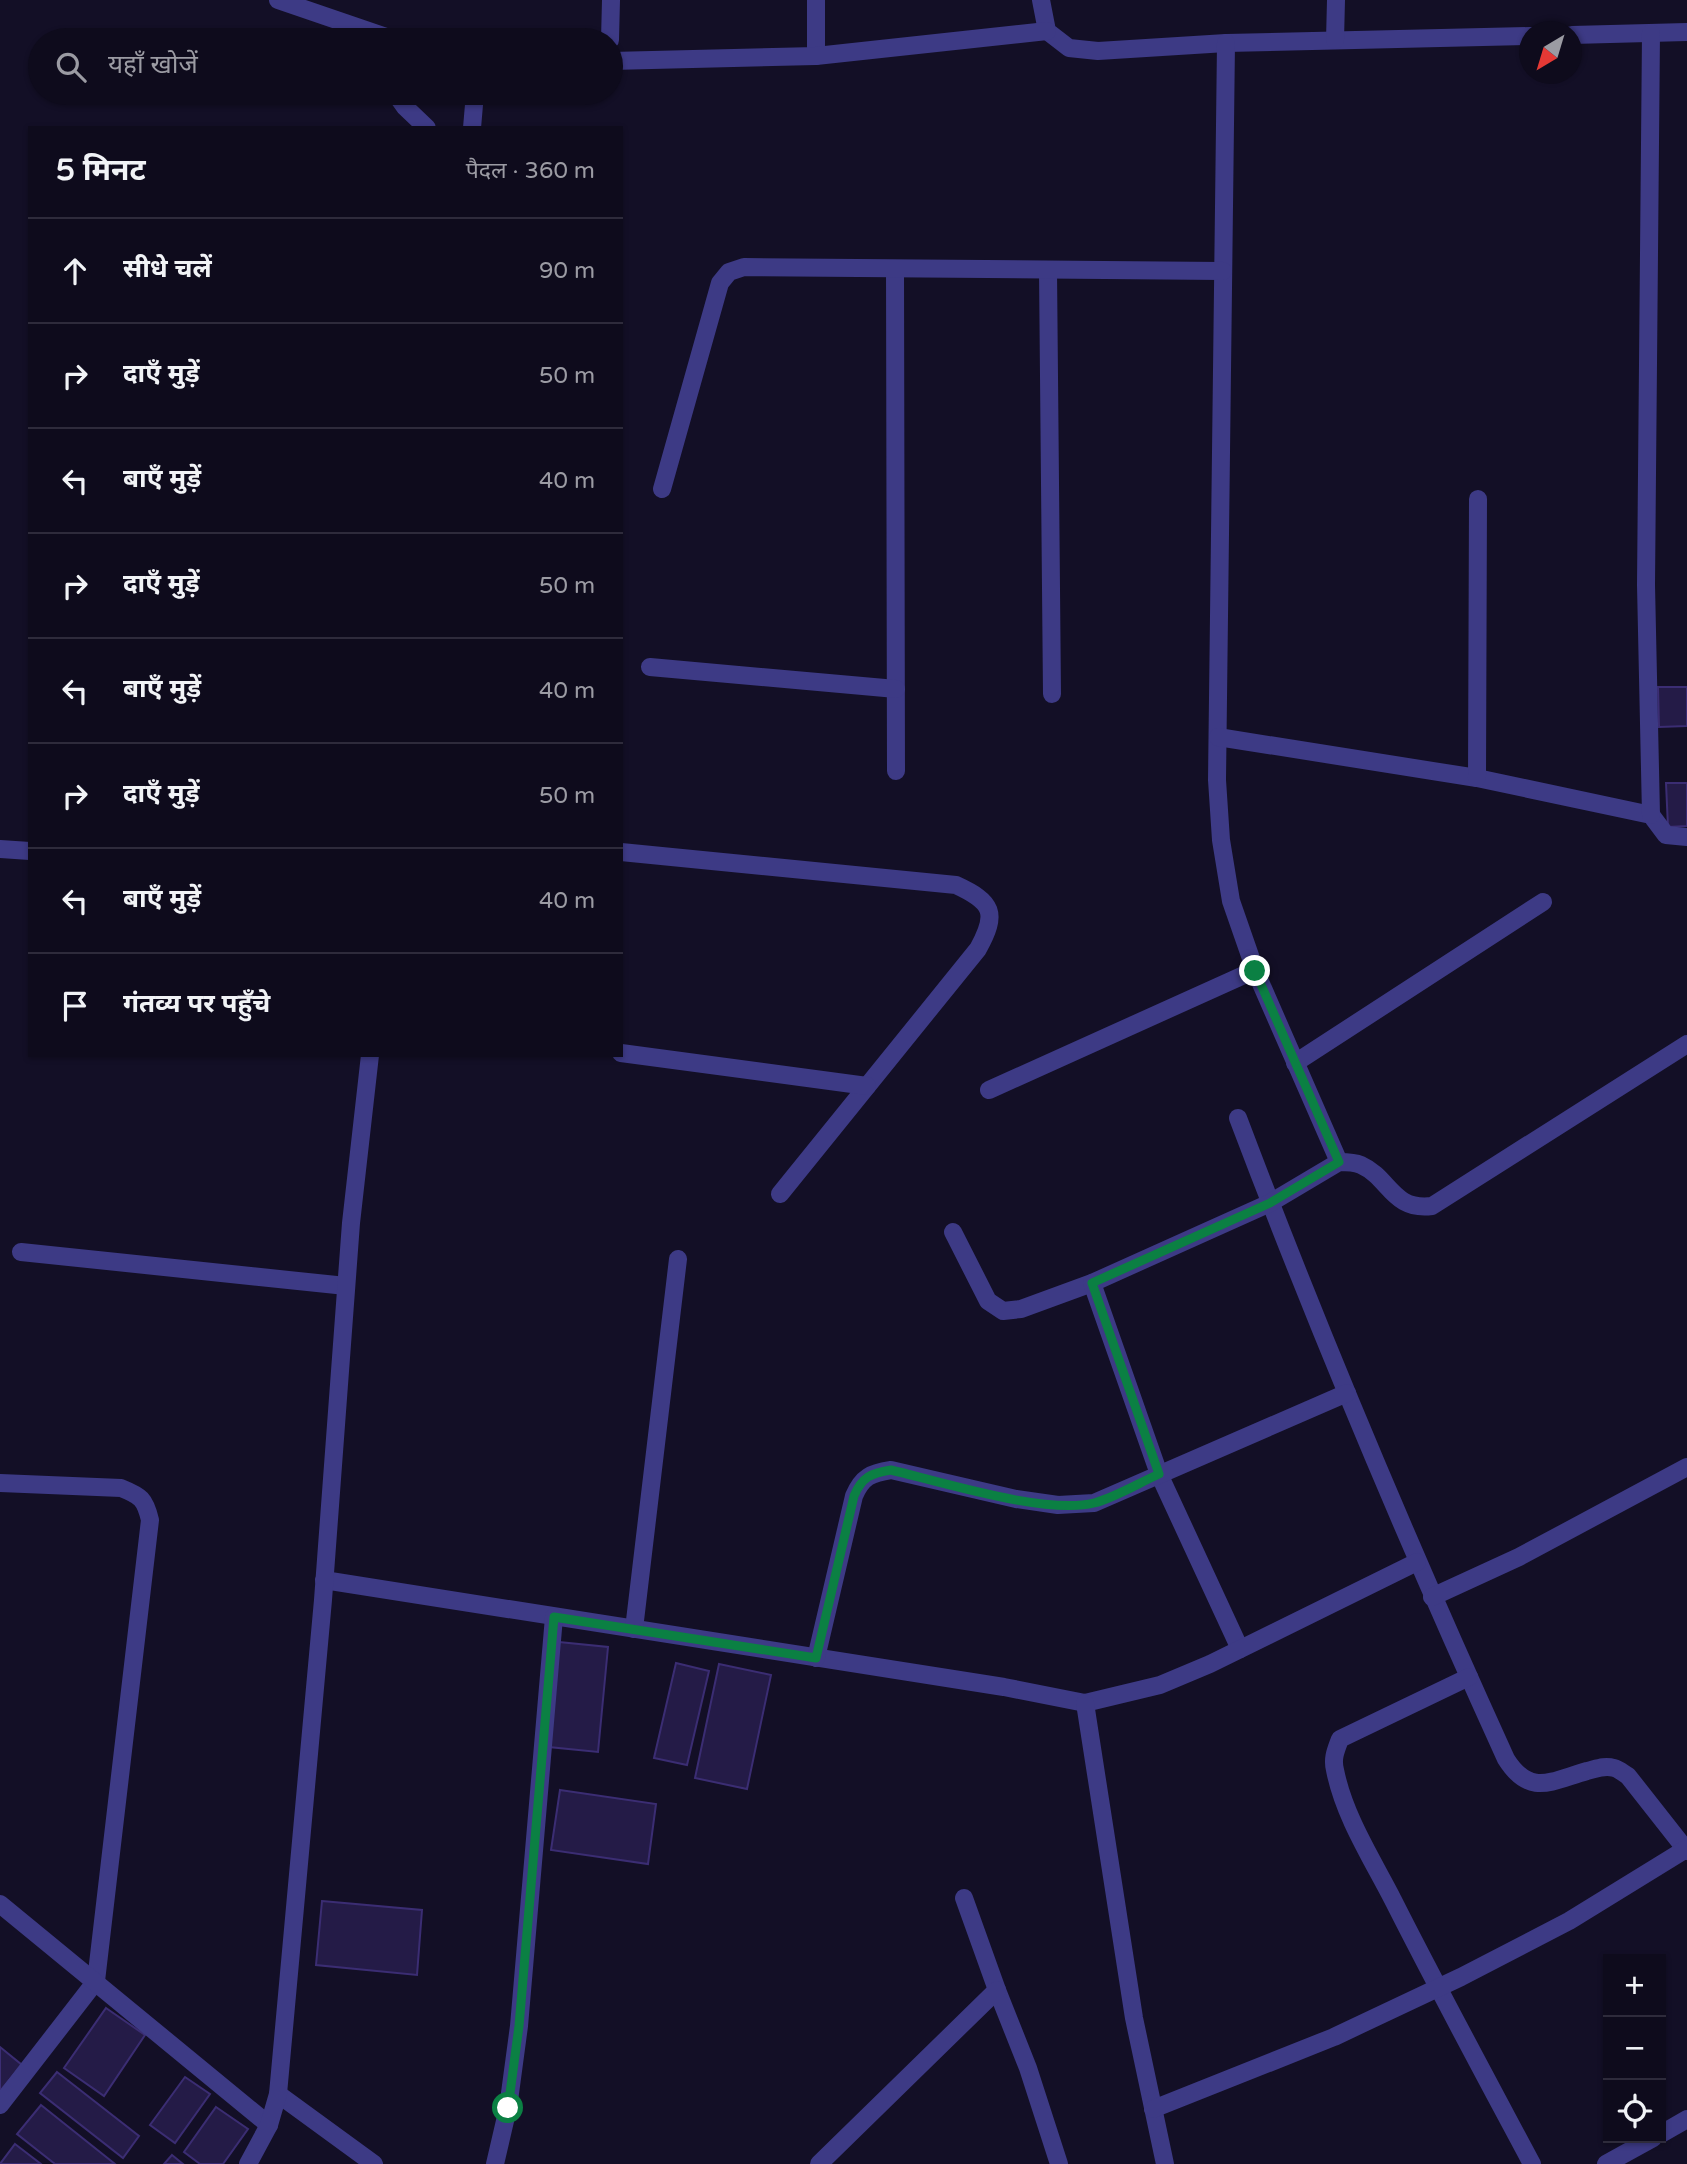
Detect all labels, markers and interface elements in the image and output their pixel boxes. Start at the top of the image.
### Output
north arrow [1519,21,1582,84]
search box [28,28,623,105]
icon: search [52,48,90,86]
text: यहाँ खोजें [108,49,198,80]
text: 5 मिनट [56,152,146,189]
text: पैदल · 360 m [466,157,595,185]
icon: ahead [56,252,94,290]
text: सीधे चलें [123,253,212,284]
text: 90 m [539,257,595,285]
icon: right [56,357,94,395]
text: दाएँ मुड़ें [123,358,200,389]
text: 50 m [539,362,595,390]
icon: left [56,462,94,500]
text: बाएँ मुड़ें [123,463,201,494]
text: 40 m [539,467,595,495]
icon: right [56,567,94,605]
text: दाएँ मुड़ें [123,568,200,599]
text: 50 m [539,572,595,600]
icon: left [56,672,94,710]
text: बाएँ मुड़ें [123,673,201,704]
text: 40 m [539,677,595,705]
icon: right [56,777,94,815]
text: दाएँ मुड़ें [123,778,200,809]
text: 50 m [539,782,595,810]
icon: left [56,882,94,920]
text: बाएँ मुड़ें [123,883,201,914]
text: 40 m [539,887,595,915]
route end [1239,955,1270,986]
icon: arrive [56,987,94,1025]
text: गंतव्य पर पहुँचे [123,988,270,1019]
map controls [1603,1954,1666,2143]
button: + [1603,1954,1666,2017]
button: − [1603,2017,1666,2080]
button: locate [1603,2080,1666,2143]
route start [492,2092,523,2123]

